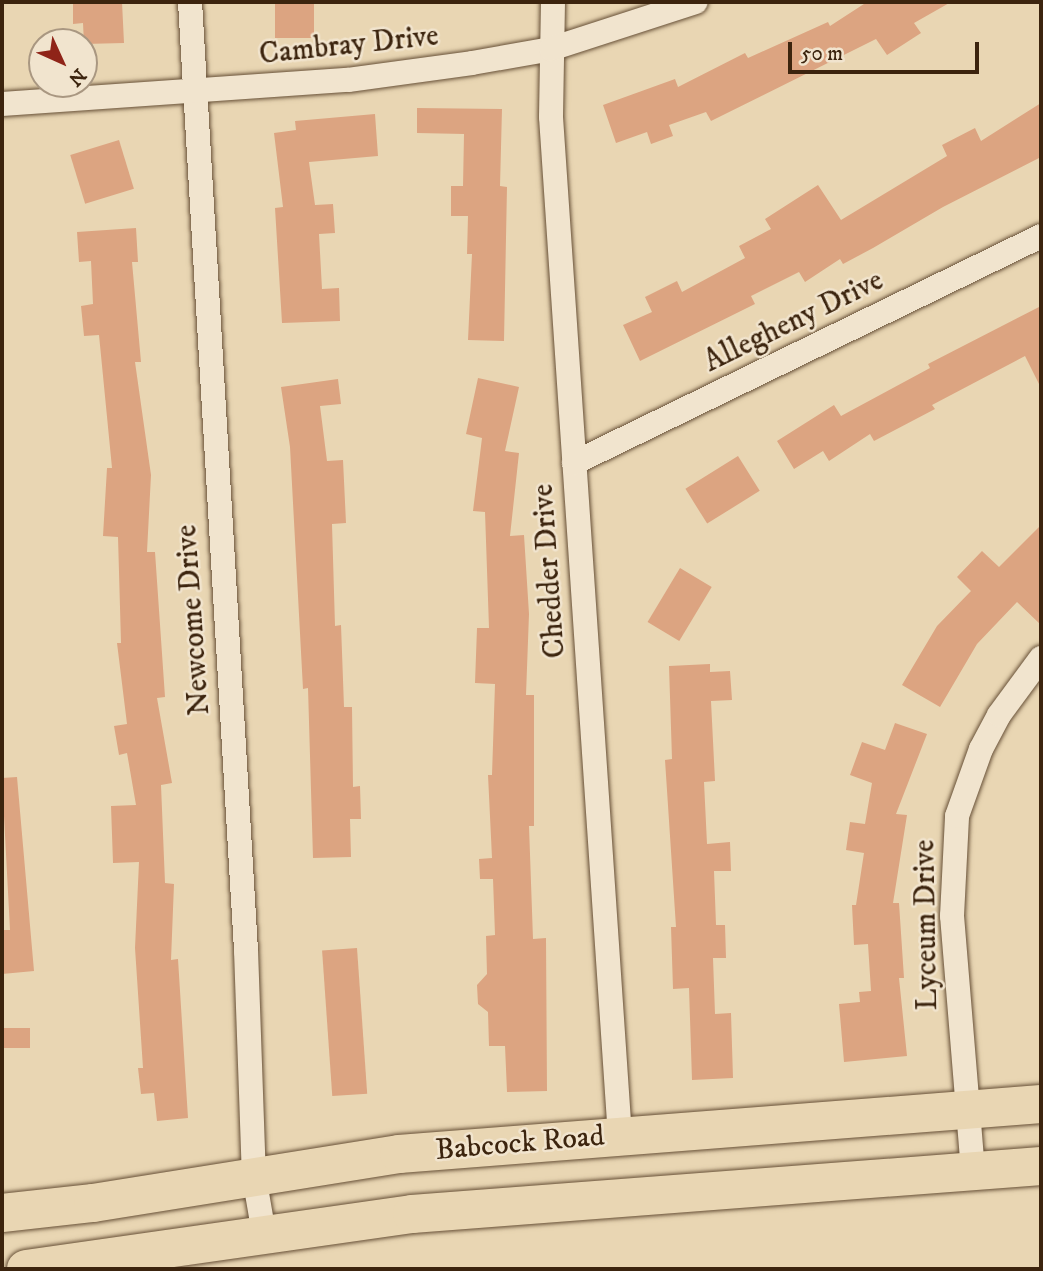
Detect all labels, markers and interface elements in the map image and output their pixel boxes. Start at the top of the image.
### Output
street label: Cambray Drive [257,19,441,73]
north arrow [28,28,98,98]
scale bar [791,28,982,72]
text: 50 m [801,41,843,67]
text: N [63,63,90,90]
street label: Allegheny Drive [698,263,890,381]
street label: Chedder Drive [526,483,574,659]
street label: Newcome Drive [169,523,219,717]
street label: Lyceum Drive [908,839,946,1011]
street label: Babcock Road [434,1119,606,1169]

